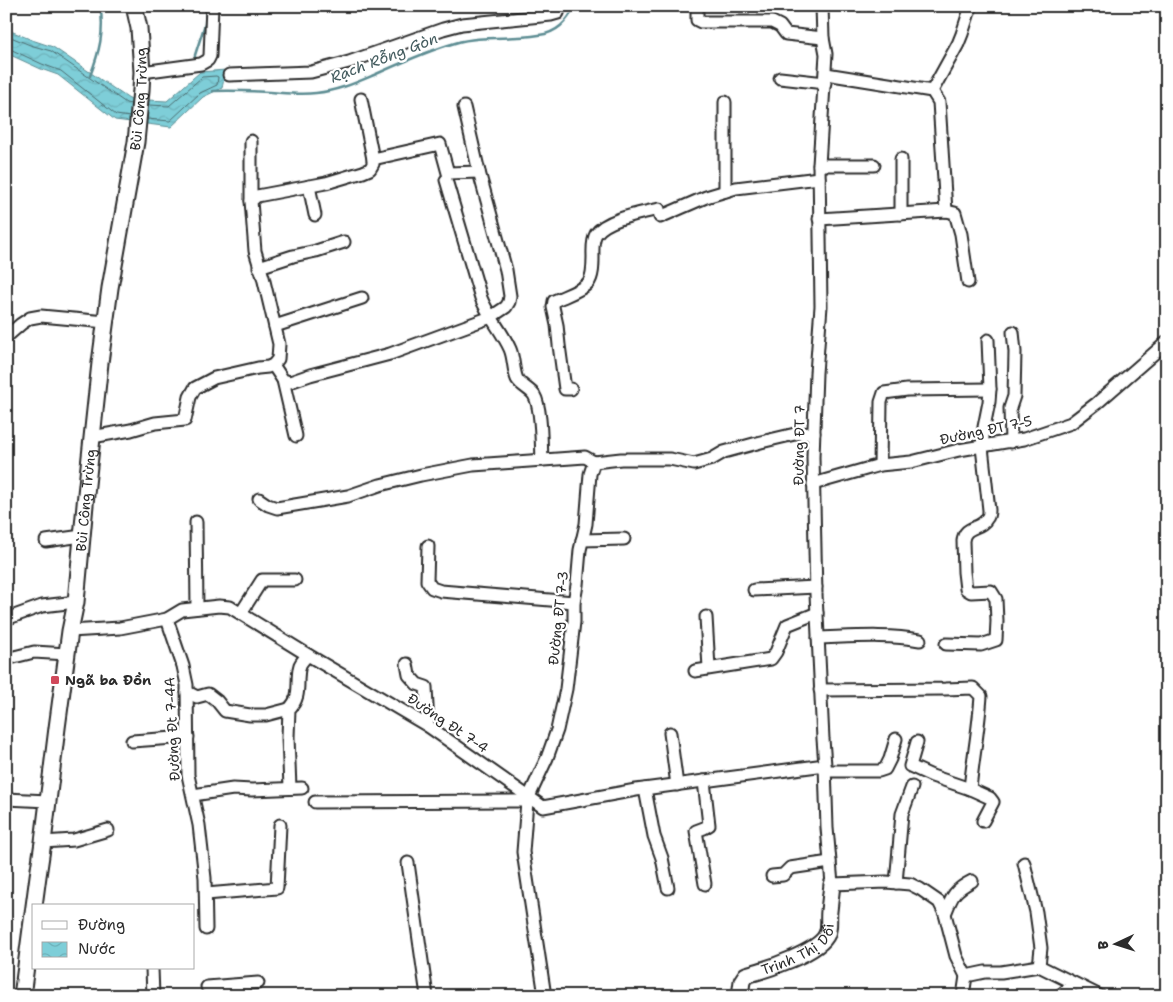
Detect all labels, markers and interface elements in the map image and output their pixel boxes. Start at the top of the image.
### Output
water label: Rạch Rỗng Gòn [327,28,441,88]
street label: Bùi Công Trừng [126,47,151,152]
street label: Đường ĐT 7 [789,404,809,486]
street label: Đường ĐT 7-5 [938,411,1034,449]
street label: Bùi Công Trừng [72,448,100,552]
street label: Đường ĐT 7-3 [544,570,572,666]
place label: Ngã ba Đồn [65,671,151,689]
marker: Ngã ba Đồn [49,674,61,686]
street label: Đường Đt 7-4A [160,677,184,781]
street label: Đường Đt 7-4 [404,689,492,757]
legend [32,904,195,970]
text: Đường [78,915,125,935]
north arrow [1090,920,1140,970]
street label: Trịnh Thị Dối [759,923,838,979]
text: Nước [78,939,115,959]
text: B [1094,940,1112,950]

